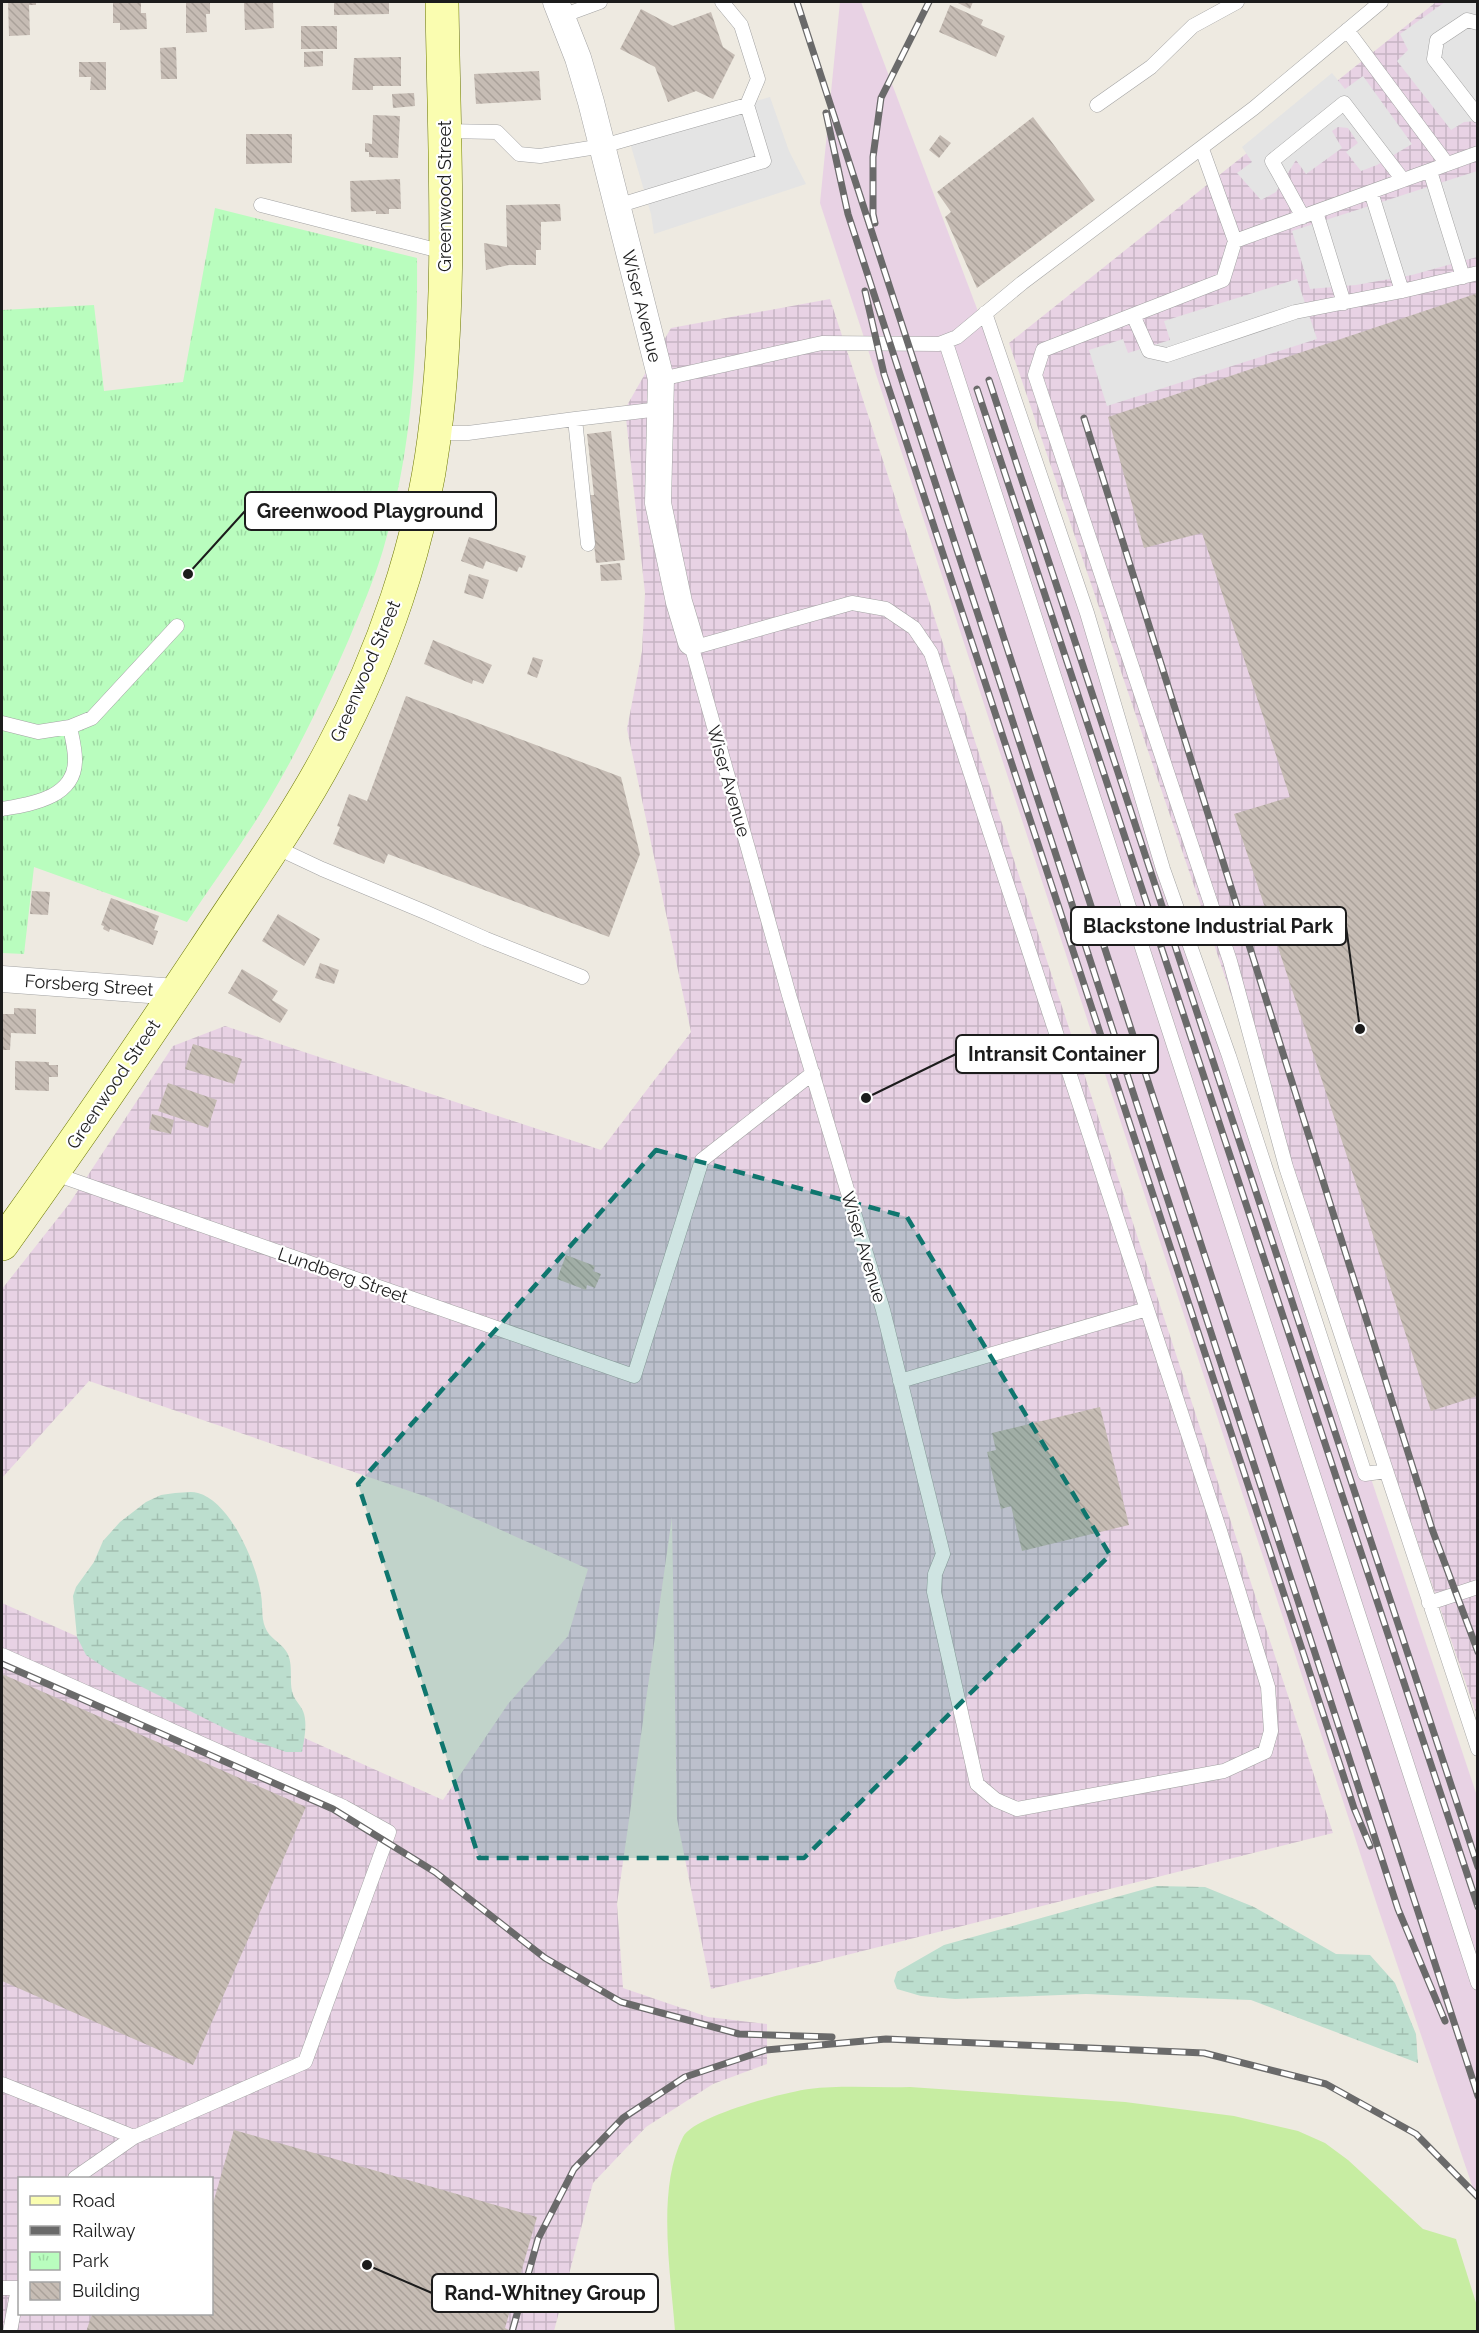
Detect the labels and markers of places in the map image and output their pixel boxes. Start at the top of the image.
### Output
callout: Greenwood Playground [245,492,496,530]
callout: Blackstone Industrial Park [1071,907,1346,945]
callout: Intransit Container [956,1035,1158,1073]
callout: Rand-Whitney Group [432,2274,658,2312]

